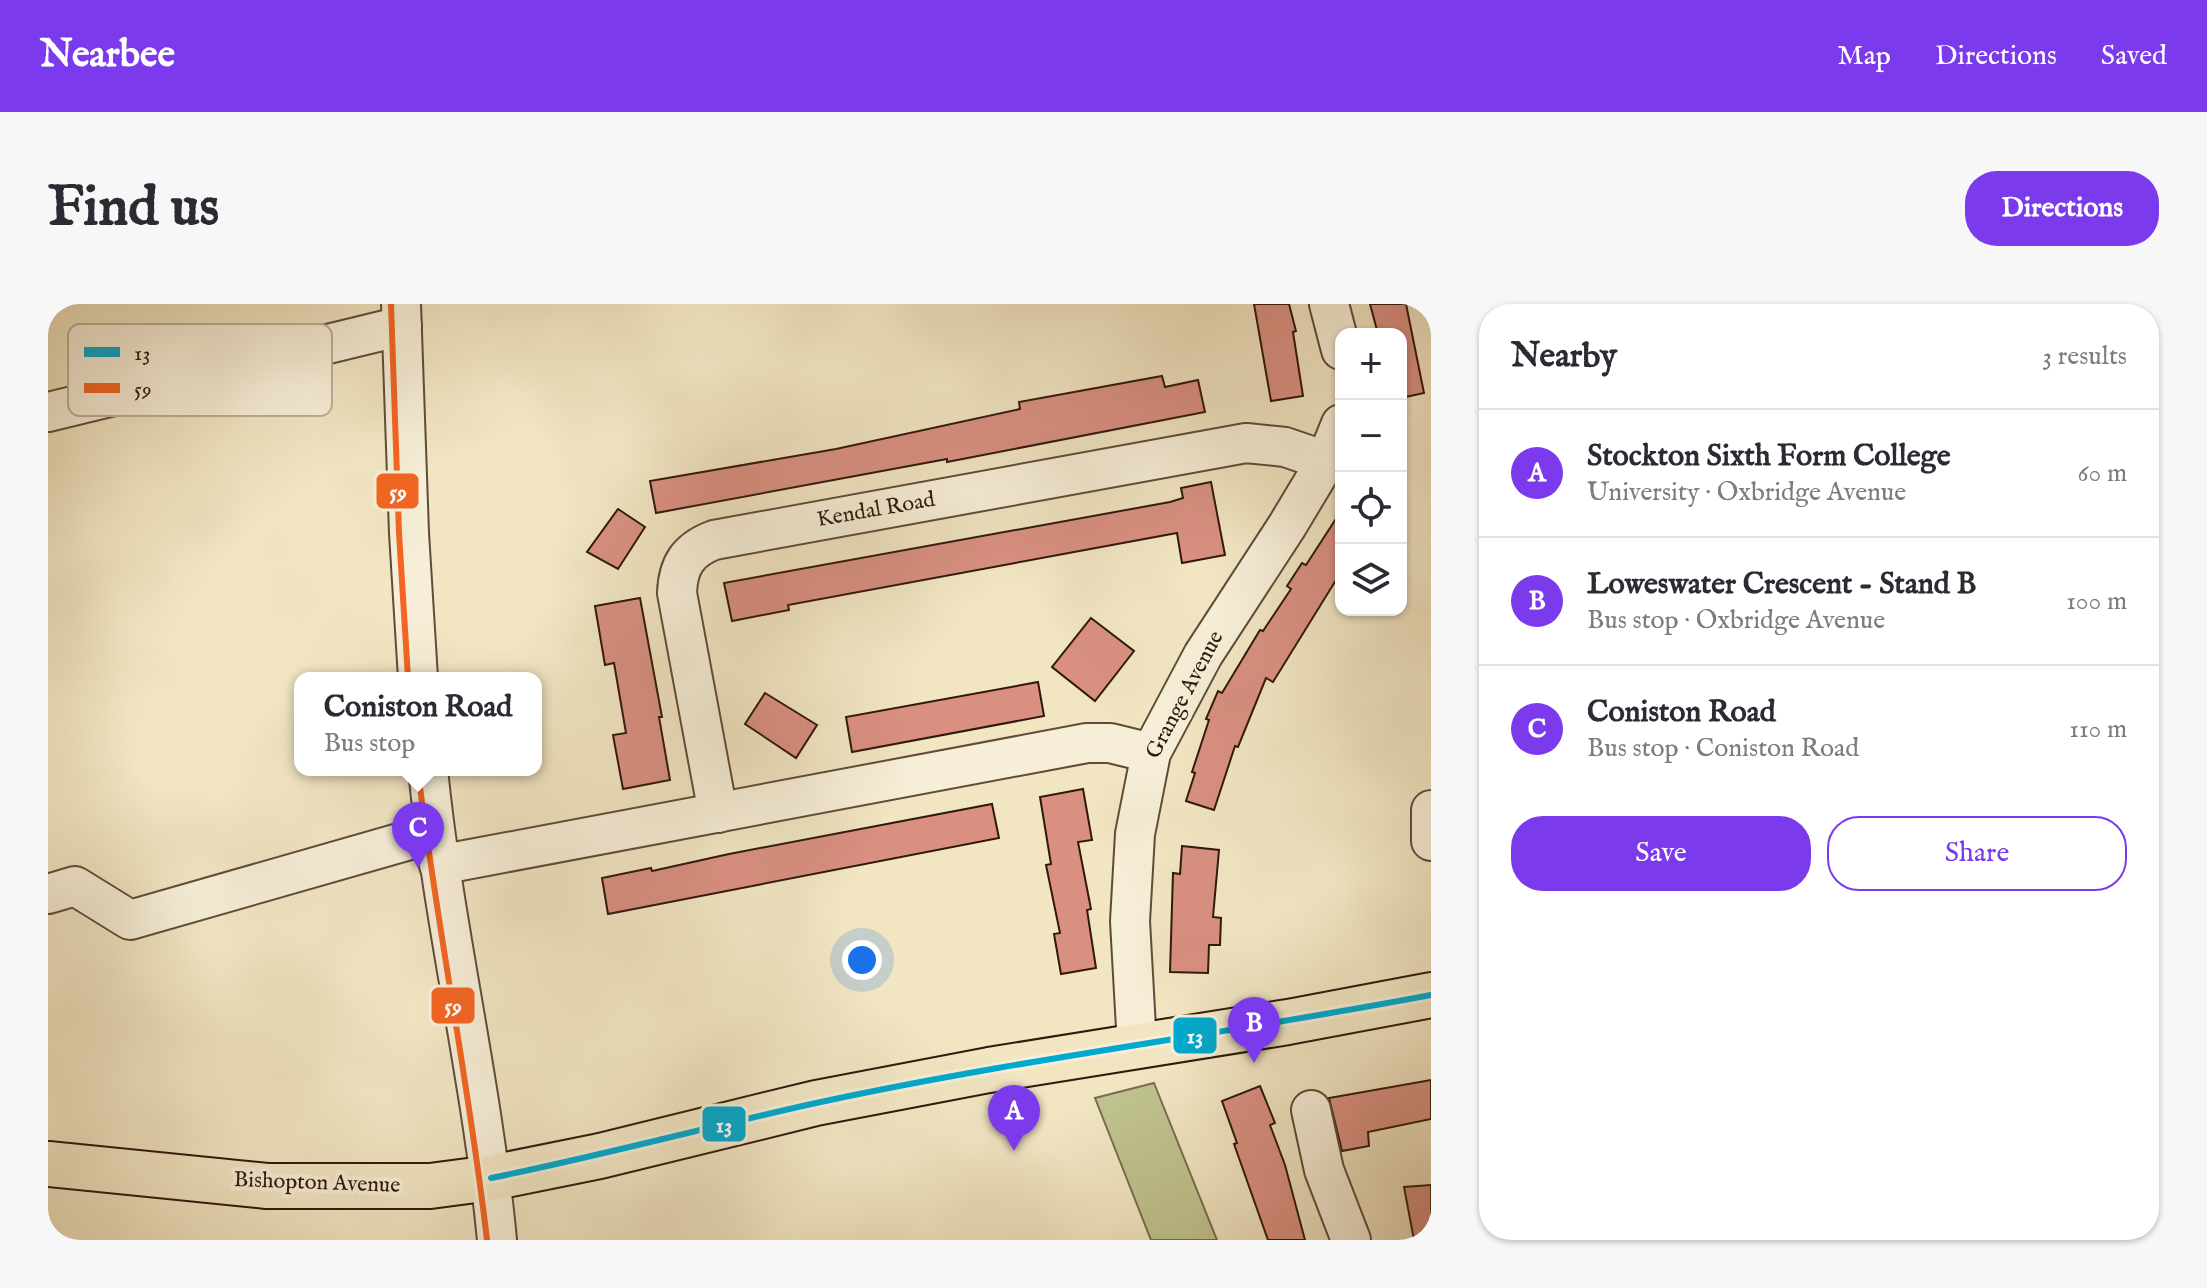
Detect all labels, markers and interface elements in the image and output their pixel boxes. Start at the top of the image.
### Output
text: Nearbee [40,32,175,80]
text: Map [1837,39,1891,74]
text: Directions [1935,39,2057,74]
text: Saved [2101,39,2167,74]
button: Directions [1965,171,2159,246]
text: Find us [48,173,219,244]
legend [68,324,332,416]
map controls [1335,328,1407,616]
button: + [1335,328,1407,400]
text: Nearby [1511,335,1617,378]
text: 13 [134,340,150,368]
text: 3 results [2042,340,2127,373]
text: 59 [134,376,152,404]
button: − [1335,400,1407,472]
text: Stockton Sixth Form College [1587,438,1951,476]
text: A [1528,457,1546,490]
text: 60 m [2078,457,2127,490]
line badge: 59 [375,472,420,510]
button: locate [1335,472,1407,544]
text: University · Oxbridge Avenue [1587,476,1906,509]
text: 59 [389,479,407,507]
street label: Kendal Road [815,486,938,534]
button: layers [1335,544,1407,616]
text: Loweswater Crescent - Stand B [1587,566,1976,604]
text: B [1528,585,1546,618]
text: 100 m [2066,585,2127,618]
text: Bus stop · Oxbridge Avenue [1587,604,1885,637]
street label: Grange Avenue [1140,626,1230,764]
popup [294,672,542,776]
text: Coniston Road [324,689,512,727]
text: Coniston Road [1587,694,1776,732]
text: C [1528,713,1546,746]
text: 110 m [2069,713,2127,746]
text: Bus stop [324,727,415,760]
text: Bus stop · Coniston Road [1587,732,1859,765]
pin: C [392,802,444,868]
button: Save [1511,816,1811,891]
button: Share [1827,816,2127,891]
your location [842,940,882,980]
line badge: 59 [430,986,476,1025]
text: 59 [444,993,462,1021]
pin: B [1228,997,1280,1063]
line badge: 13 [1172,1016,1218,1055]
text: 13 [1187,1023,1203,1051]
pin: A [988,1085,1040,1151]
line badge: 13 [701,1105,747,1143]
text: 13 [716,1112,732,1140]
street label: Bishopton Avenue [233,1166,401,1200]

